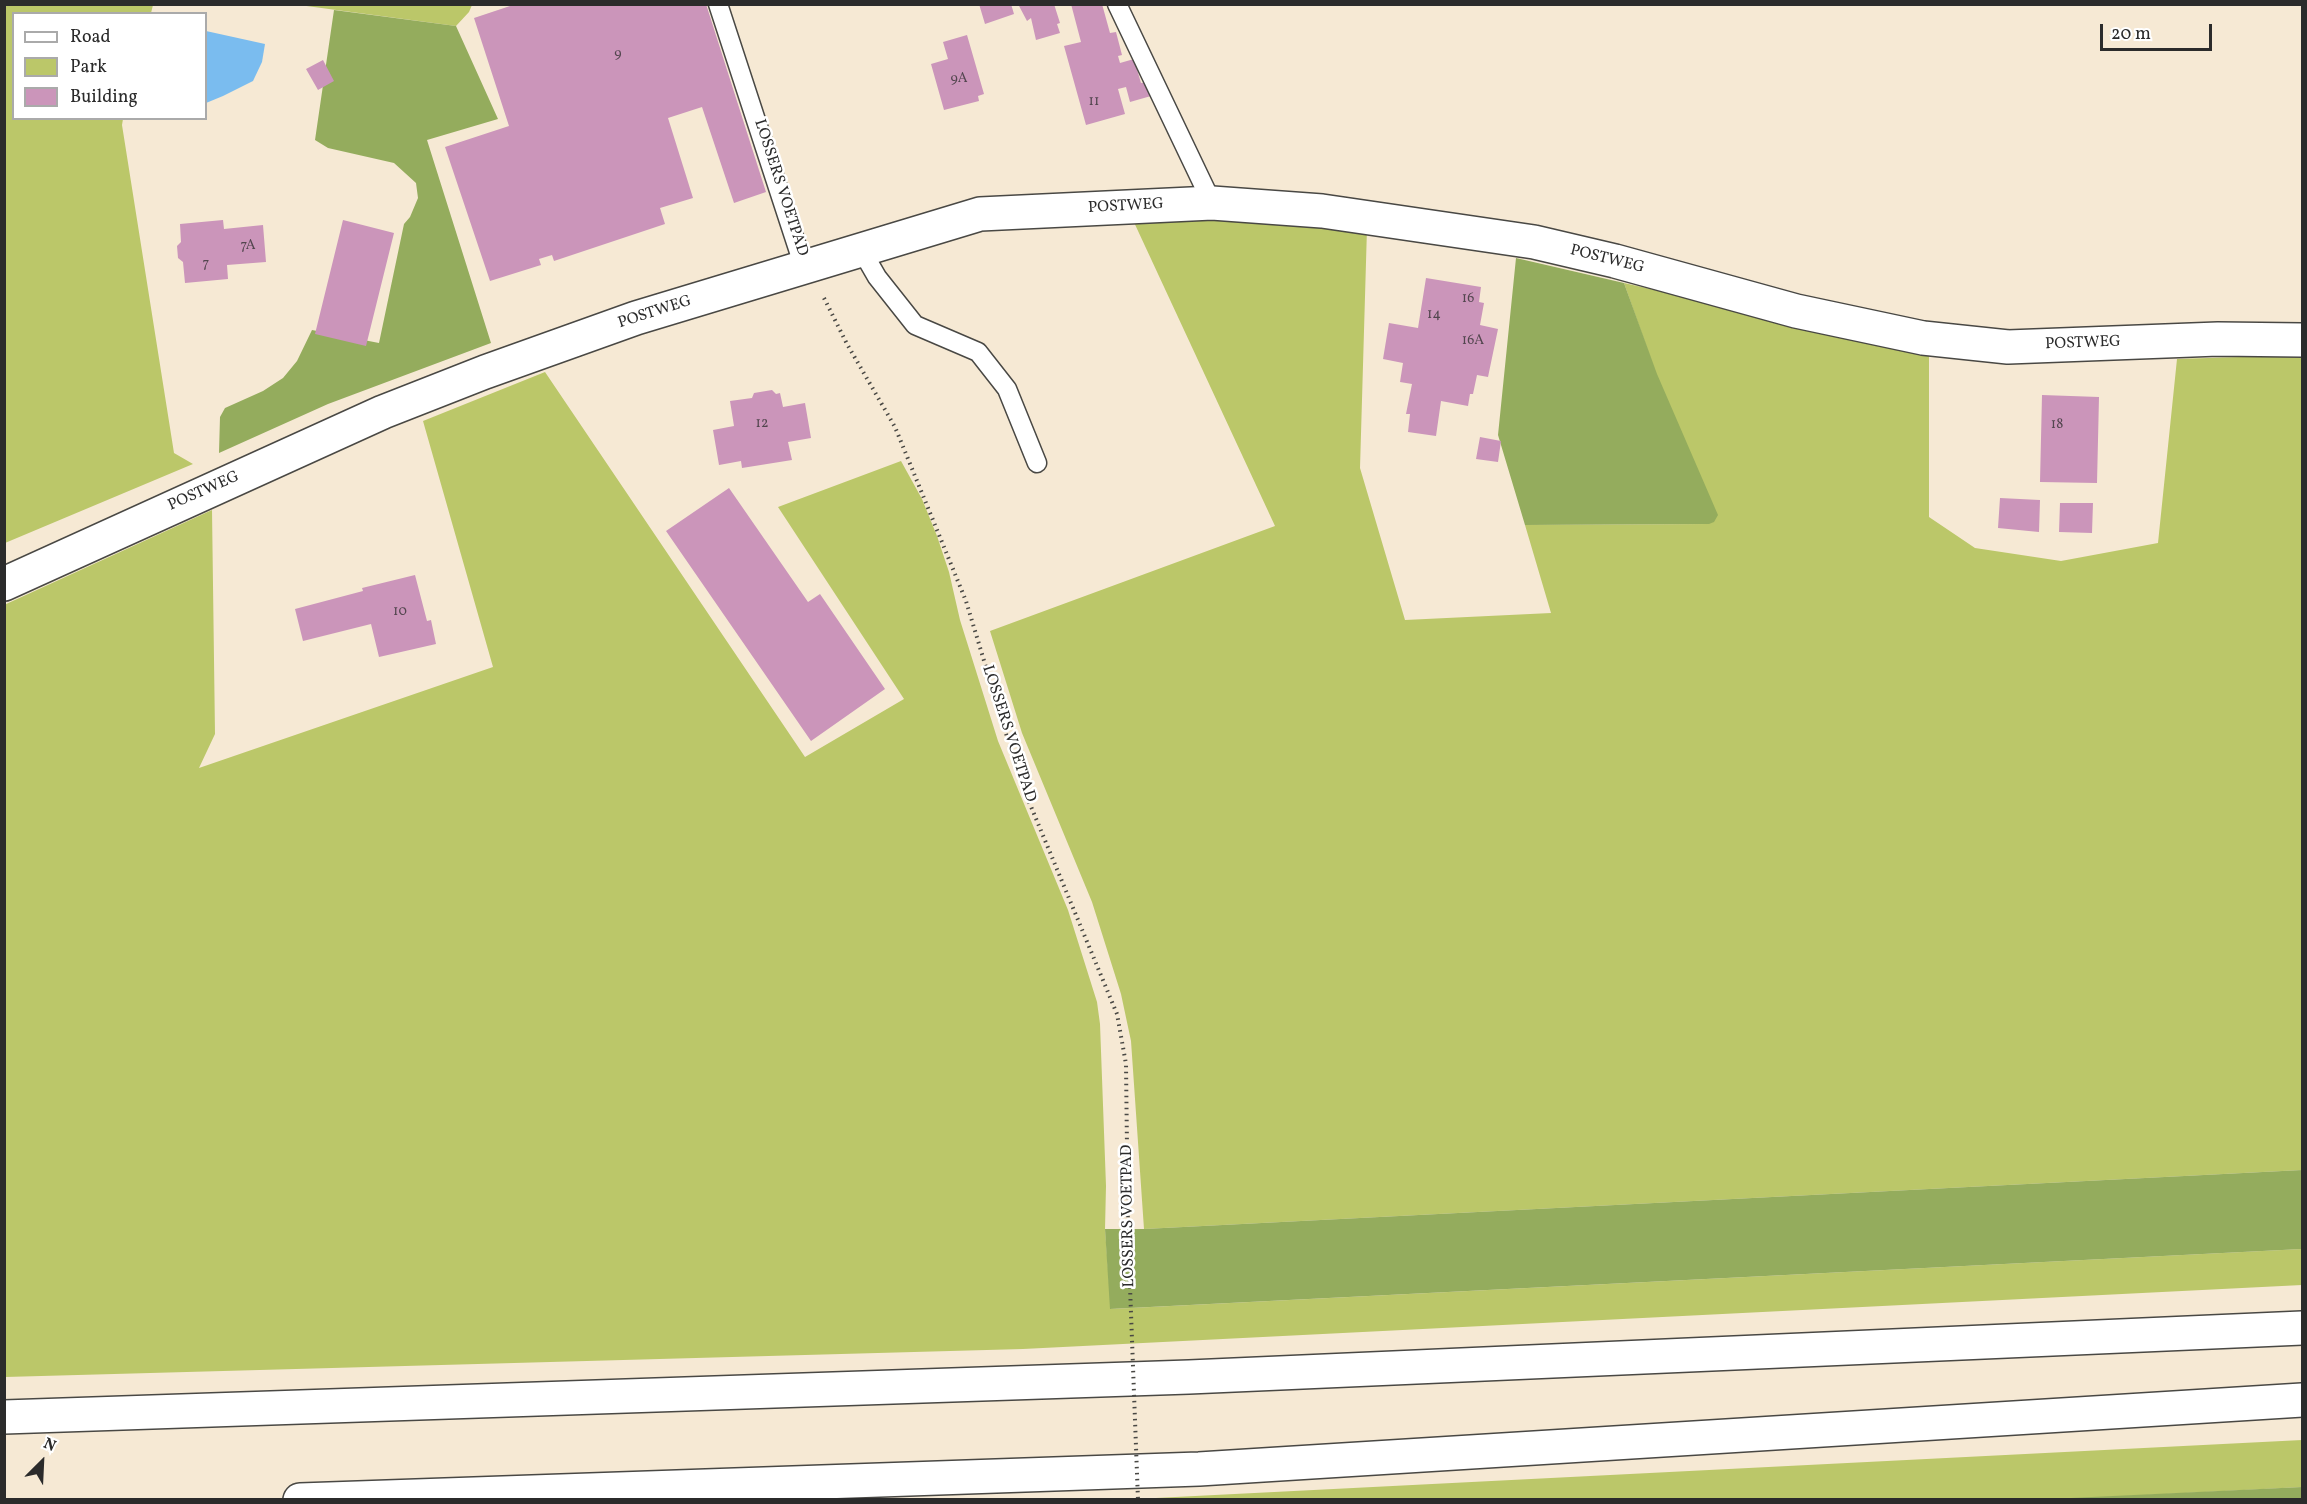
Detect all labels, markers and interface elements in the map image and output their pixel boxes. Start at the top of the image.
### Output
legend [12,12,207,120]
scale bar [2103,12,2216,50]
text: 20 m [2111,22,2151,47]
text: Road [70,25,111,50]
house number: 9 [614,46,622,62]
text: Park [70,55,107,80]
house number: 9A [950,71,968,87]
text: Building [70,85,138,110]
house number: 11 [1089,94,1099,110]
street label: LOSSERS VOETPAD [749,117,811,259]
street label: POSTWEG [1088,195,1164,219]
house number: 7A [240,238,256,254]
street label: POSTWEG [1568,242,1646,278]
house number: 7 [203,256,209,272]
house number: 16 [1462,291,1474,307]
street label: POSTWEG [616,292,694,334]
house number: 14 [1427,307,1441,323]
house number: 16A [1462,333,1484,349]
street label: POSTWEG [2045,333,2121,355]
house number: 12 [756,416,768,432]
house number: 18 [2051,417,2063,433]
street label: POSTWEG [165,468,243,516]
house number: 10 [393,604,407,620]
street label: LOSSERS VOETPAD [977,663,1039,805]
street label: LOSSERS VOETPAD [1118,1144,1140,1288]
north arrow [12,1432,72,1492]
text: N [40,1433,59,1458]

